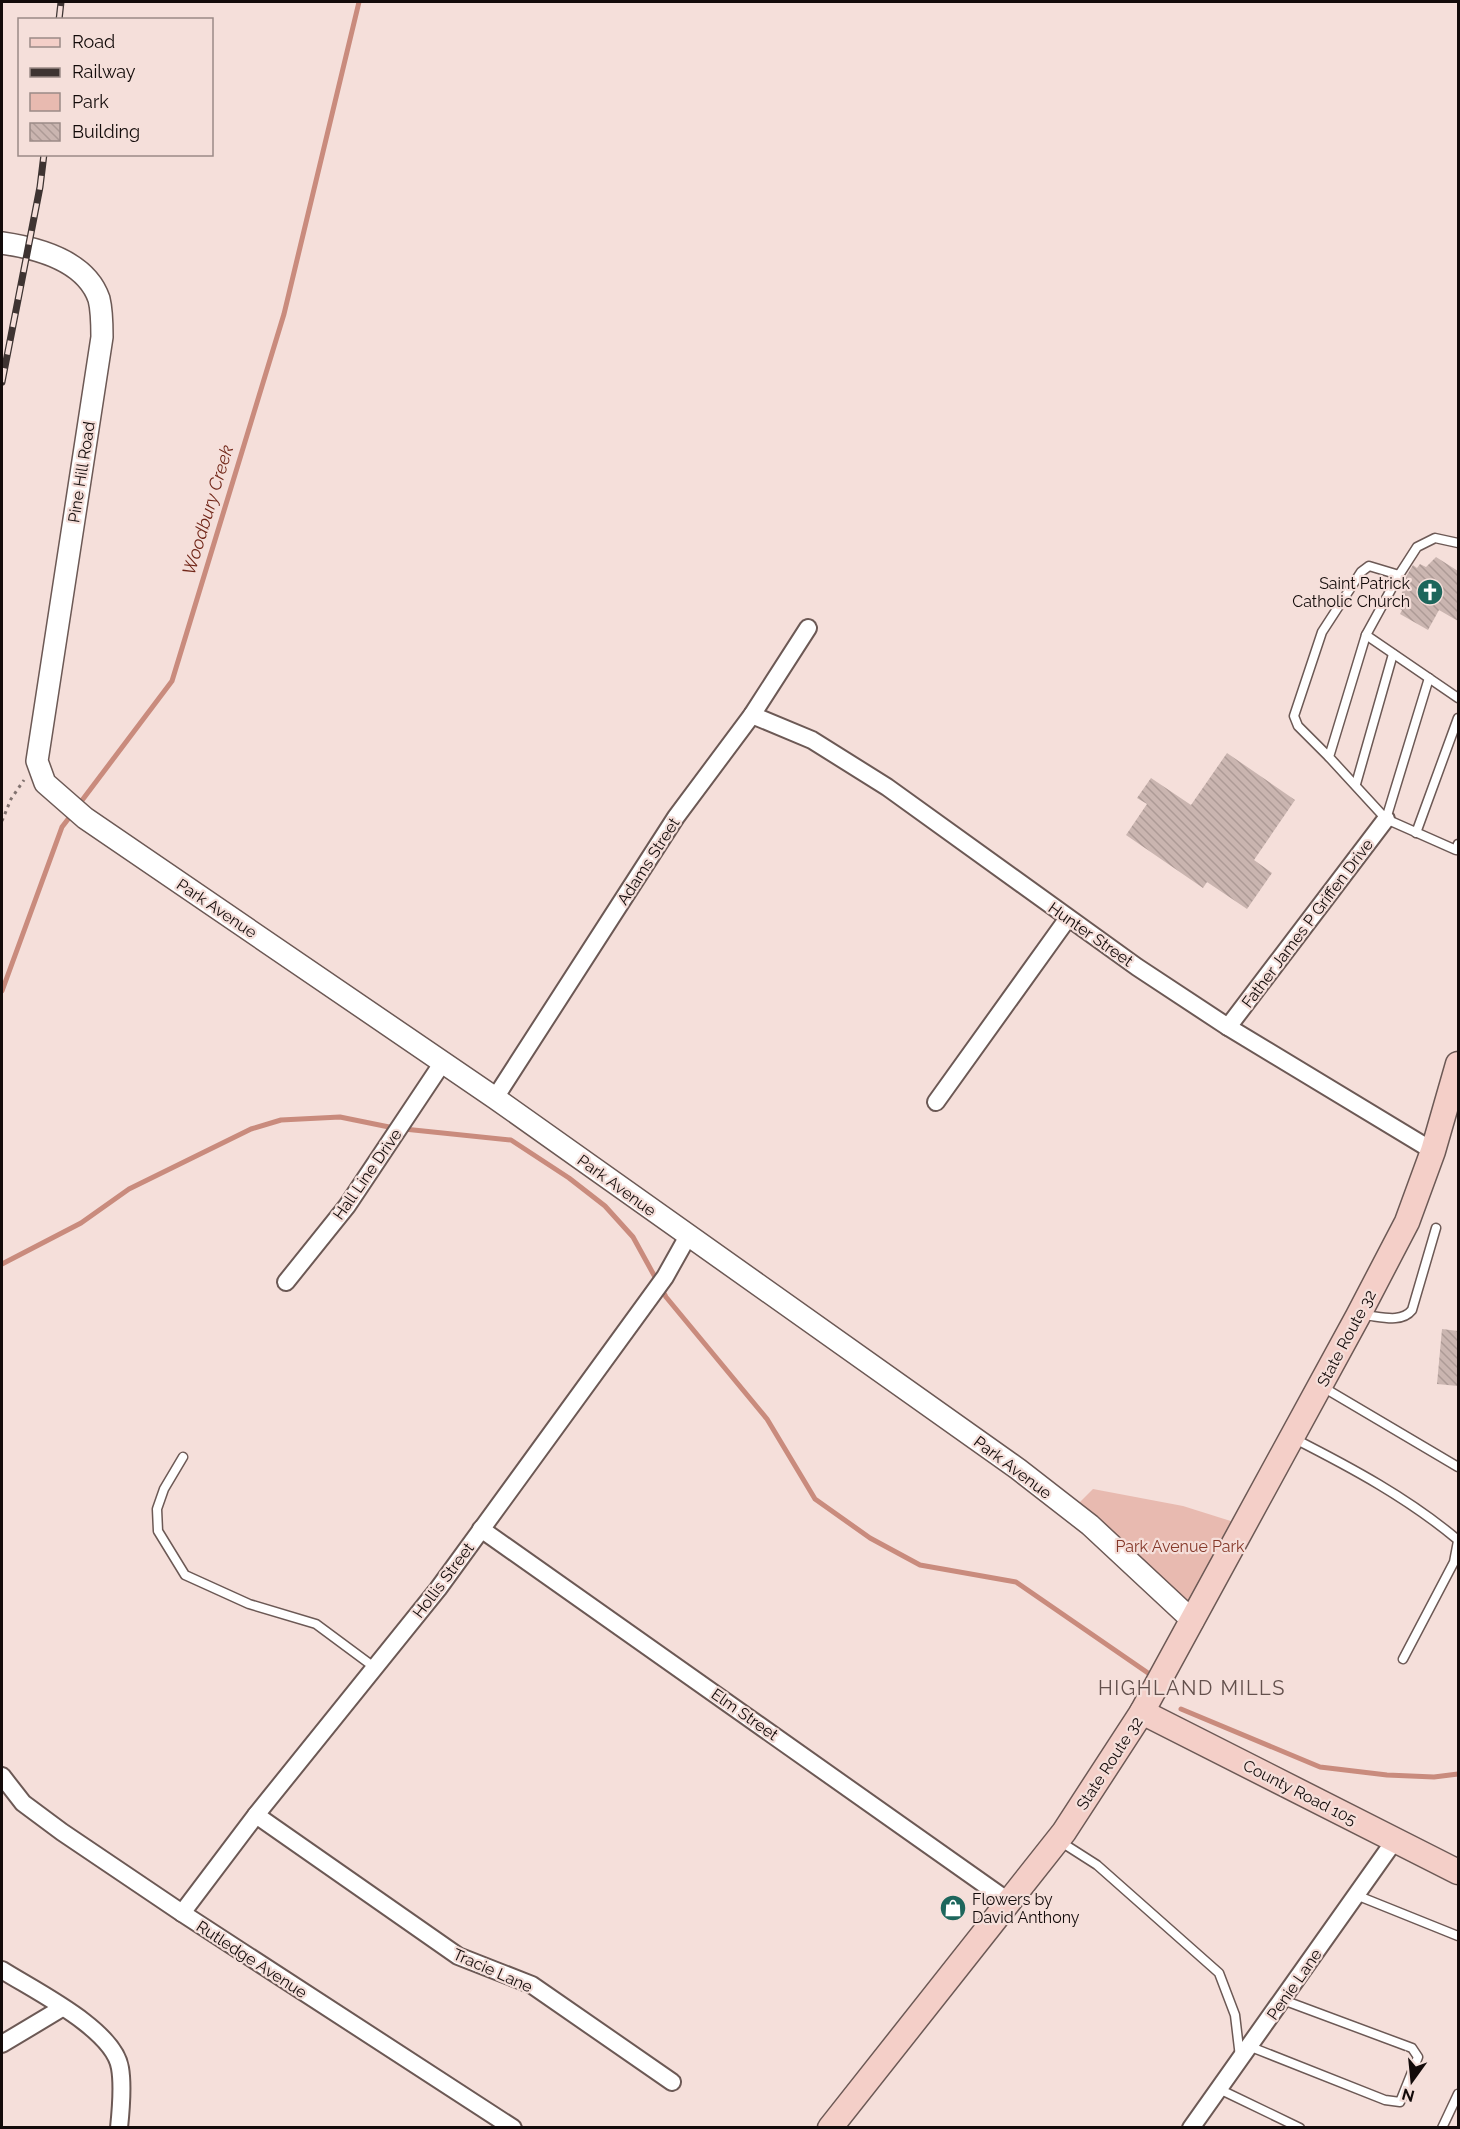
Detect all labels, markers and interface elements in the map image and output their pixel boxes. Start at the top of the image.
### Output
legend [18,18,213,156]
text: Road [72,31,115,52]
text: Railway [72,61,136,82]
text: Park [72,91,109,112]
text: Building [72,121,140,142]
street label: Pine Hill Road [64,420,99,524]
water label: Woodbury Creek [178,442,237,577]
place label: Saint Patrick Catholic Church [1292,574,1411,611]
church icon: Saint Patrick Catholic Church [1415,577,1445,607]
street label: Adams Street [613,814,684,908]
street label: Father James P Griffen Drive [1238,835,1377,1011]
street label: Park Avenue [173,875,260,942]
street label: Hunter Street [1045,898,1137,971]
street label: Hall Line Drive [329,1125,406,1223]
street label: Park Avenue [574,1151,660,1220]
street label: State Route 32 [1313,1287,1380,1390]
street label: Park Avenue [970,1432,1055,1503]
park label: Park Avenue Park [1115,1537,1245,1556]
street label: Hollis Street [409,1538,478,1622]
district label: HIGHLAND MILLS [1098,1676,1286,1700]
street label: Elm Street [708,1684,782,1745]
street label: State Route 32 [1072,1713,1147,1813]
street label: County Road 105 [1240,1756,1360,1829]
place label: Flowers by David Anthony [972,1890,1080,1927]
shop icon: Flowers by David Anthony [938,1893,968,1923]
street label: Rutledge Avenue [193,1917,311,2002]
street label: Tracie Lane [450,1944,536,1996]
street label: Penie Lane [1263,1945,1326,2023]
north arrow [1382,2051,1442,2111]
text: N [1400,2084,1417,2106]

